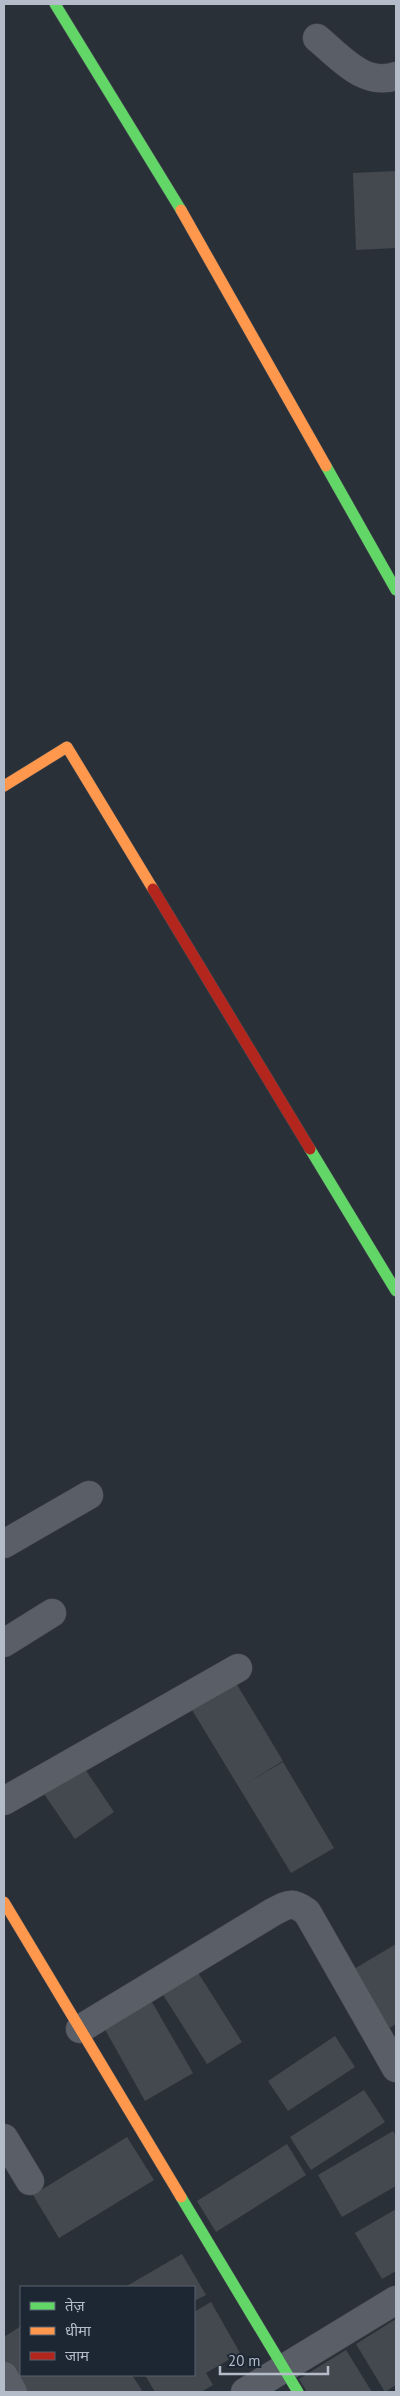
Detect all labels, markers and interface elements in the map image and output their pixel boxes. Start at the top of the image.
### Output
legend [20,2286,195,2376]
text: तेज़ [65,2296,86,2315]
text: धीमा [65,2321,92,2340]
scale bar [220,2344,328,2376]
text: जाम [65,2346,90,2365]
text: 20 m [228,2351,261,2370]

